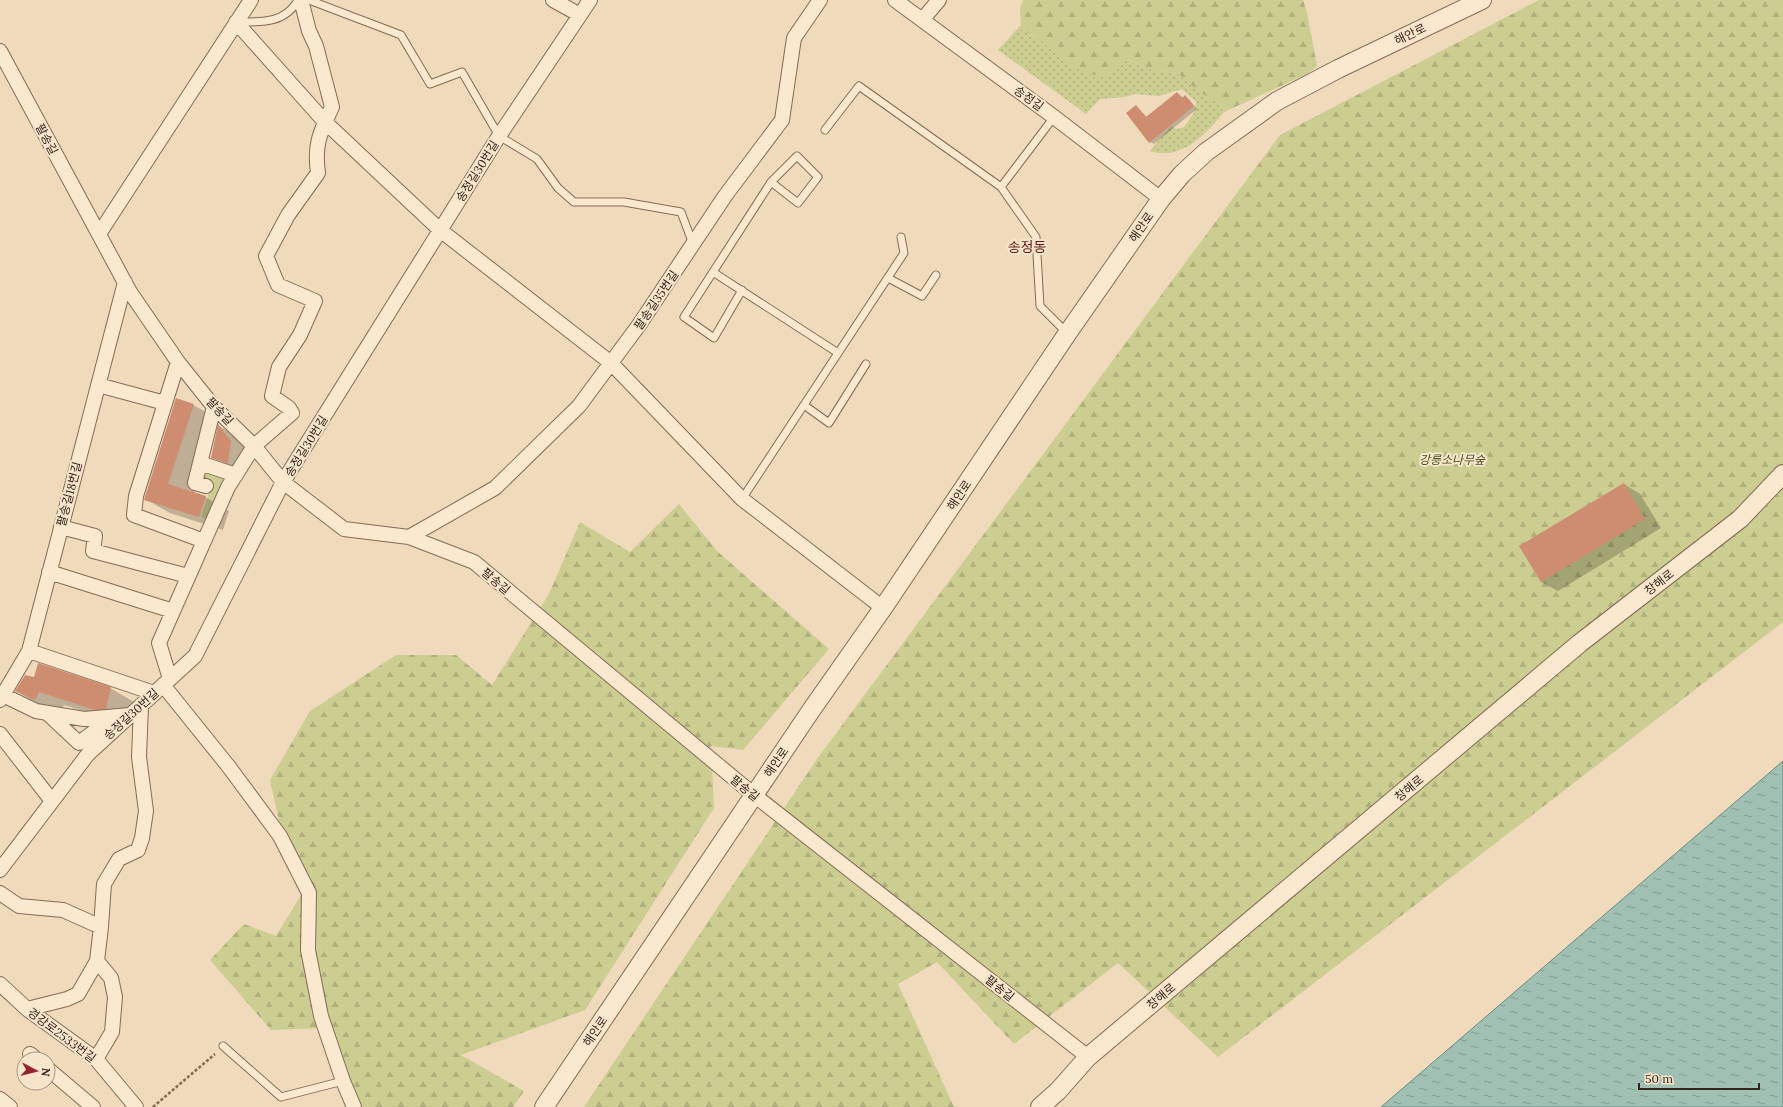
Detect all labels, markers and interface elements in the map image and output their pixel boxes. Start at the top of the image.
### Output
street label: 해안로 [1392,20,1428,48]
street label: 송정길 [1011,82,1047,114]
street label: 팔송길 [33,121,61,157]
street label: 송정길30번길 [452,138,502,204]
street label: 해안로 [1125,209,1157,245]
district label: 송정동 [1008,238,1046,256]
street label: 팔송길35번길 [631,267,681,333]
street label: 팔송길 [203,394,237,428]
street label: 송정길30번길 [281,413,331,479]
park label: 강릉소나무숲 [1419,452,1486,467]
street label: 팔송길18번길 [53,460,85,528]
street label: 해안로 [944,477,974,513]
street label: 팔송길 [478,565,514,597]
street label: 창해로 [1641,566,1677,598]
street label: 송정길30번길 [100,685,162,743]
street label: 해안로 [761,744,791,780]
street label: 팔송길 [727,772,763,804]
street label: 창해로 [1391,772,1427,804]
street label: 팔송길 [982,972,1018,1004]
street label: 창해로 [1143,980,1179,1012]
street label: 경강로2533번길 [25,1004,99,1066]
street label: 해안로 [580,1013,610,1049]
north arrow [16,1051,56,1091]
scale bar [1639,1065,1759,1091]
text: N [38,1067,53,1078]
text: 50 m [1645,1071,1673,1086]

